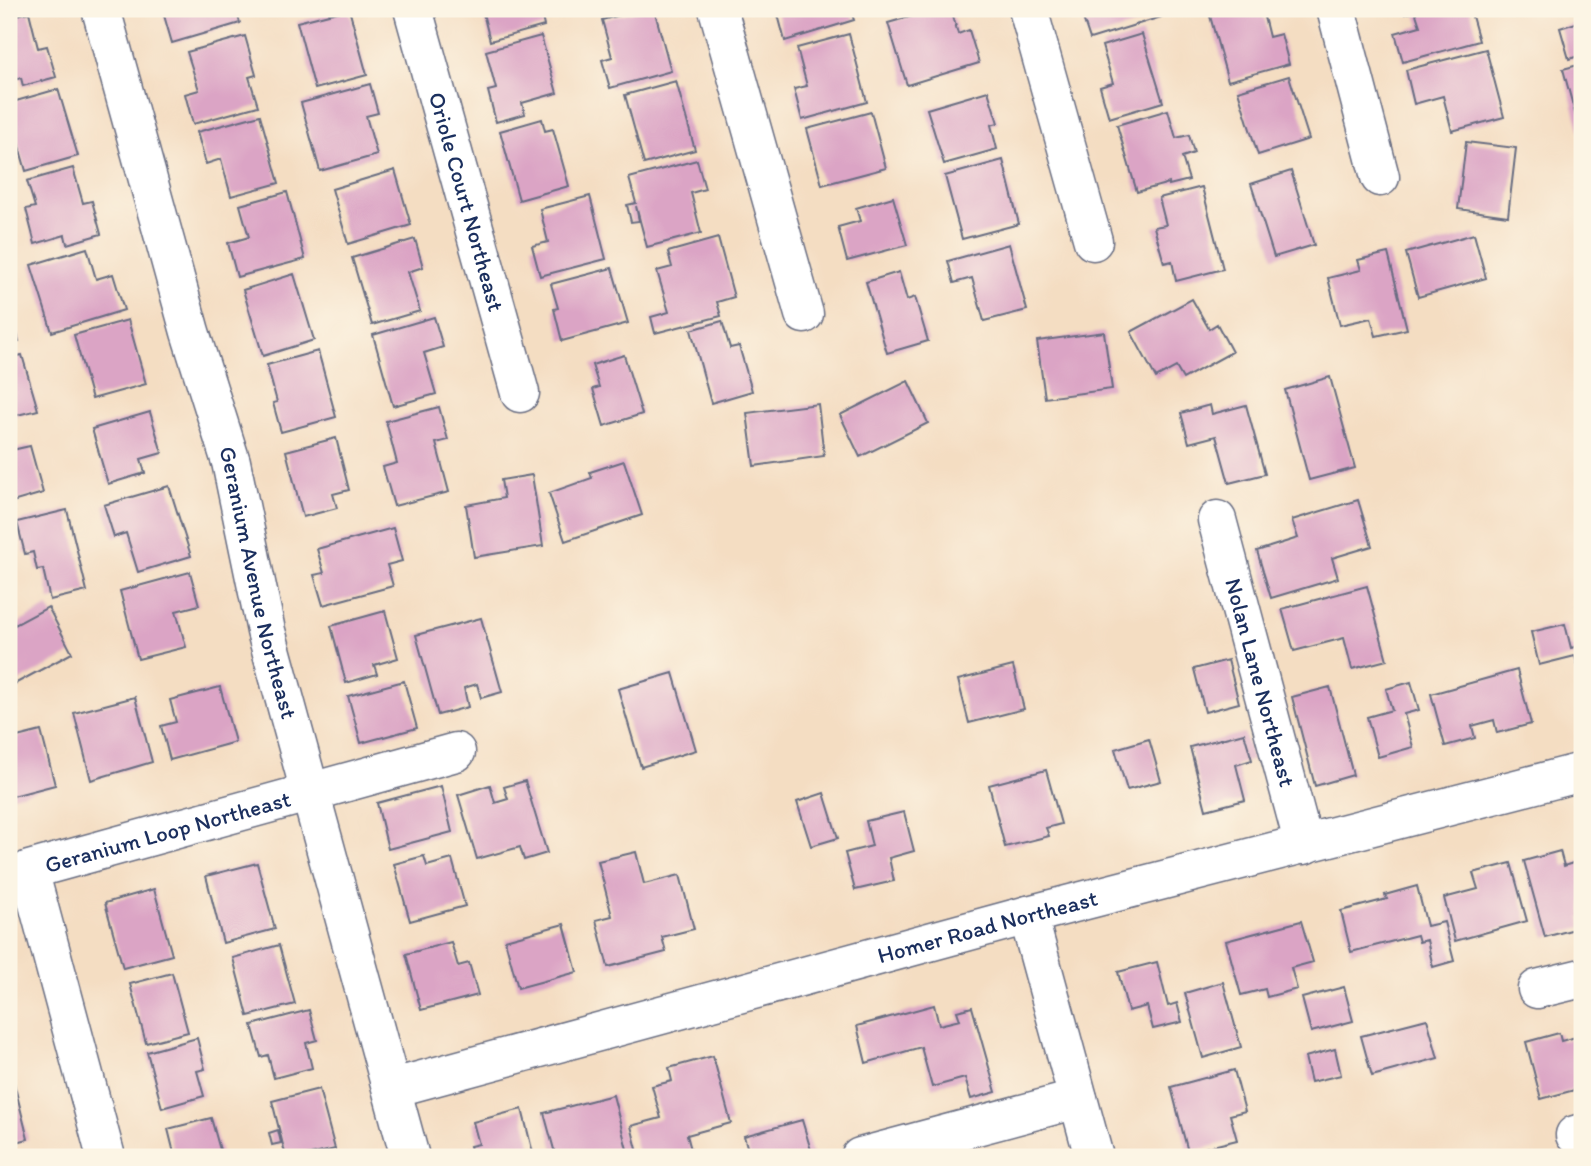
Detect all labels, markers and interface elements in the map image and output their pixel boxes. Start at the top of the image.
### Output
street label: Oriole Court Northeast [423,89,511,315]
street label: Geranium Avenue Northeast [213,443,303,722]
street label: Nolan Lane Northeast [1219,575,1302,790]
street label: Geranium Loop Northeast [42,784,294,879]
street label: Homer Road Northeast [874,884,1101,969]

